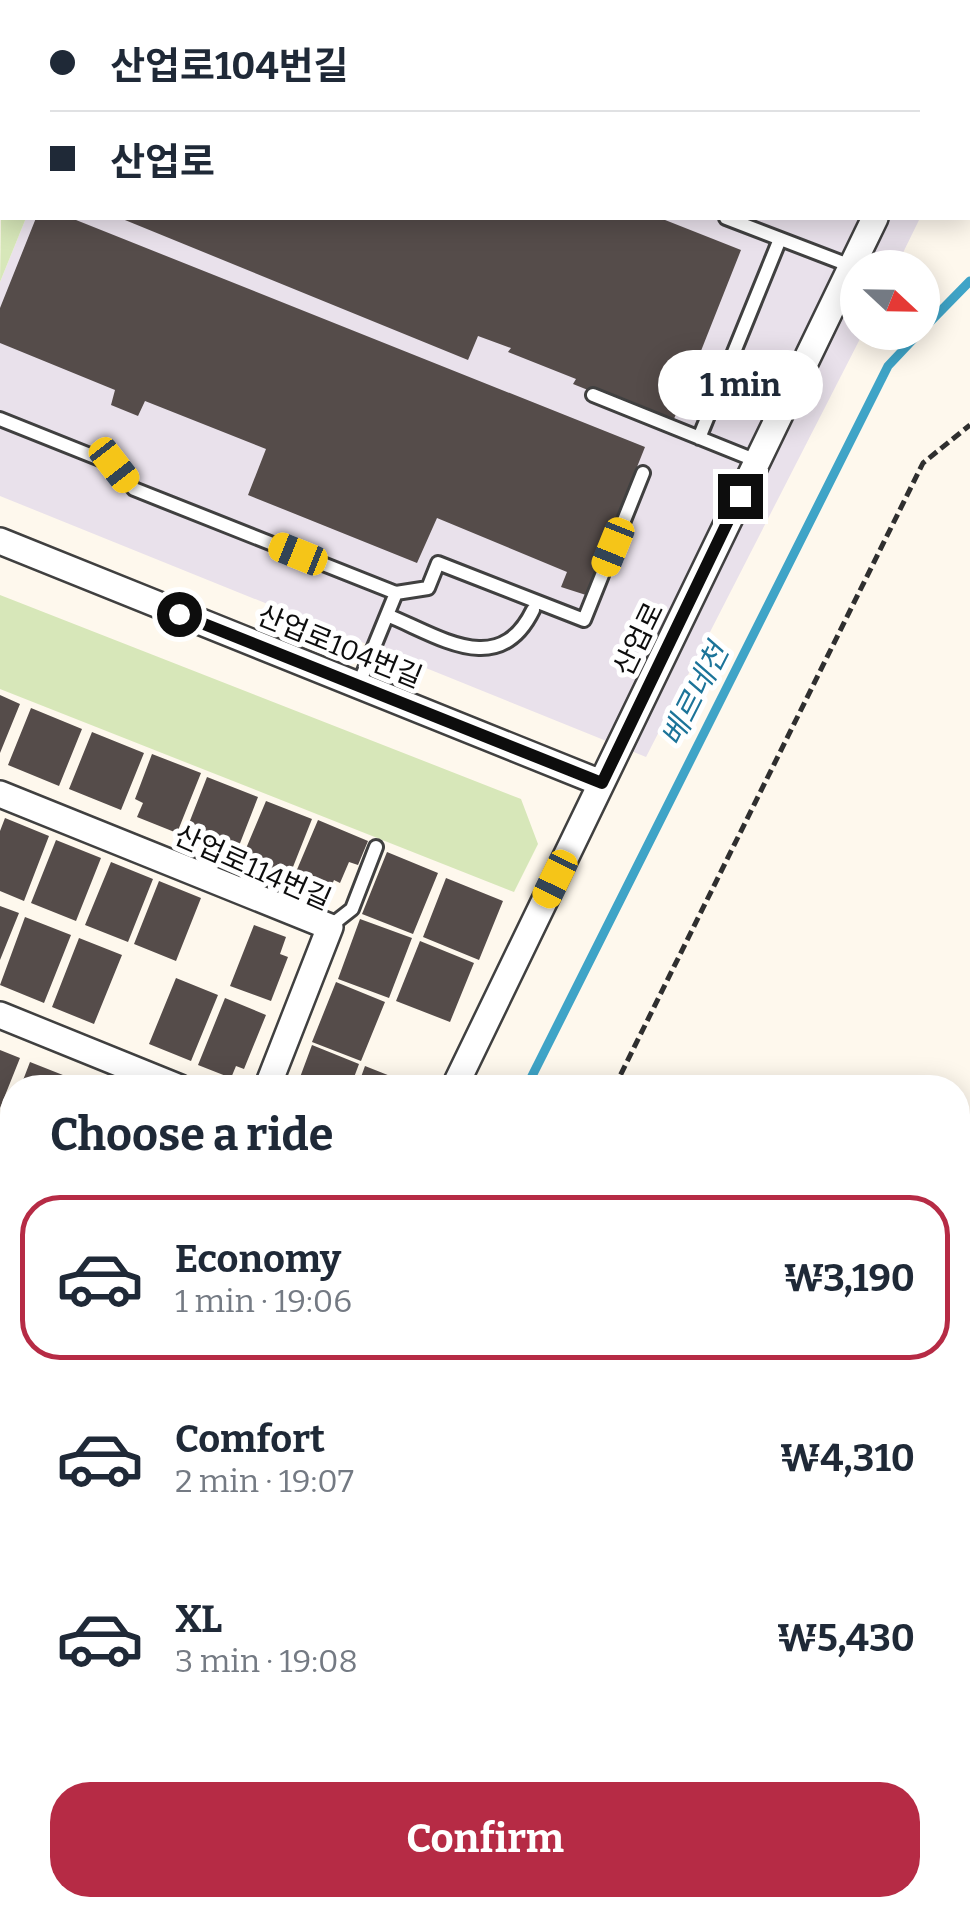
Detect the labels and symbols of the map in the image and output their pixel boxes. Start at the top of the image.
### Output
north arrow [840,250,940,350]
callout: 1 min [658,351,822,421]
car [84,432,144,498]
route end [718,474,763,519]
car [588,514,638,580]
car [265,529,331,579]
route start [157,592,202,637]
street label: 산업로 [607,597,670,681]
street label: 산업로104번길 [253,598,427,694]
water label: 베르네천 [654,635,738,752]
street label: 산업로114번길 [169,818,336,917]
car [528,845,582,913]

